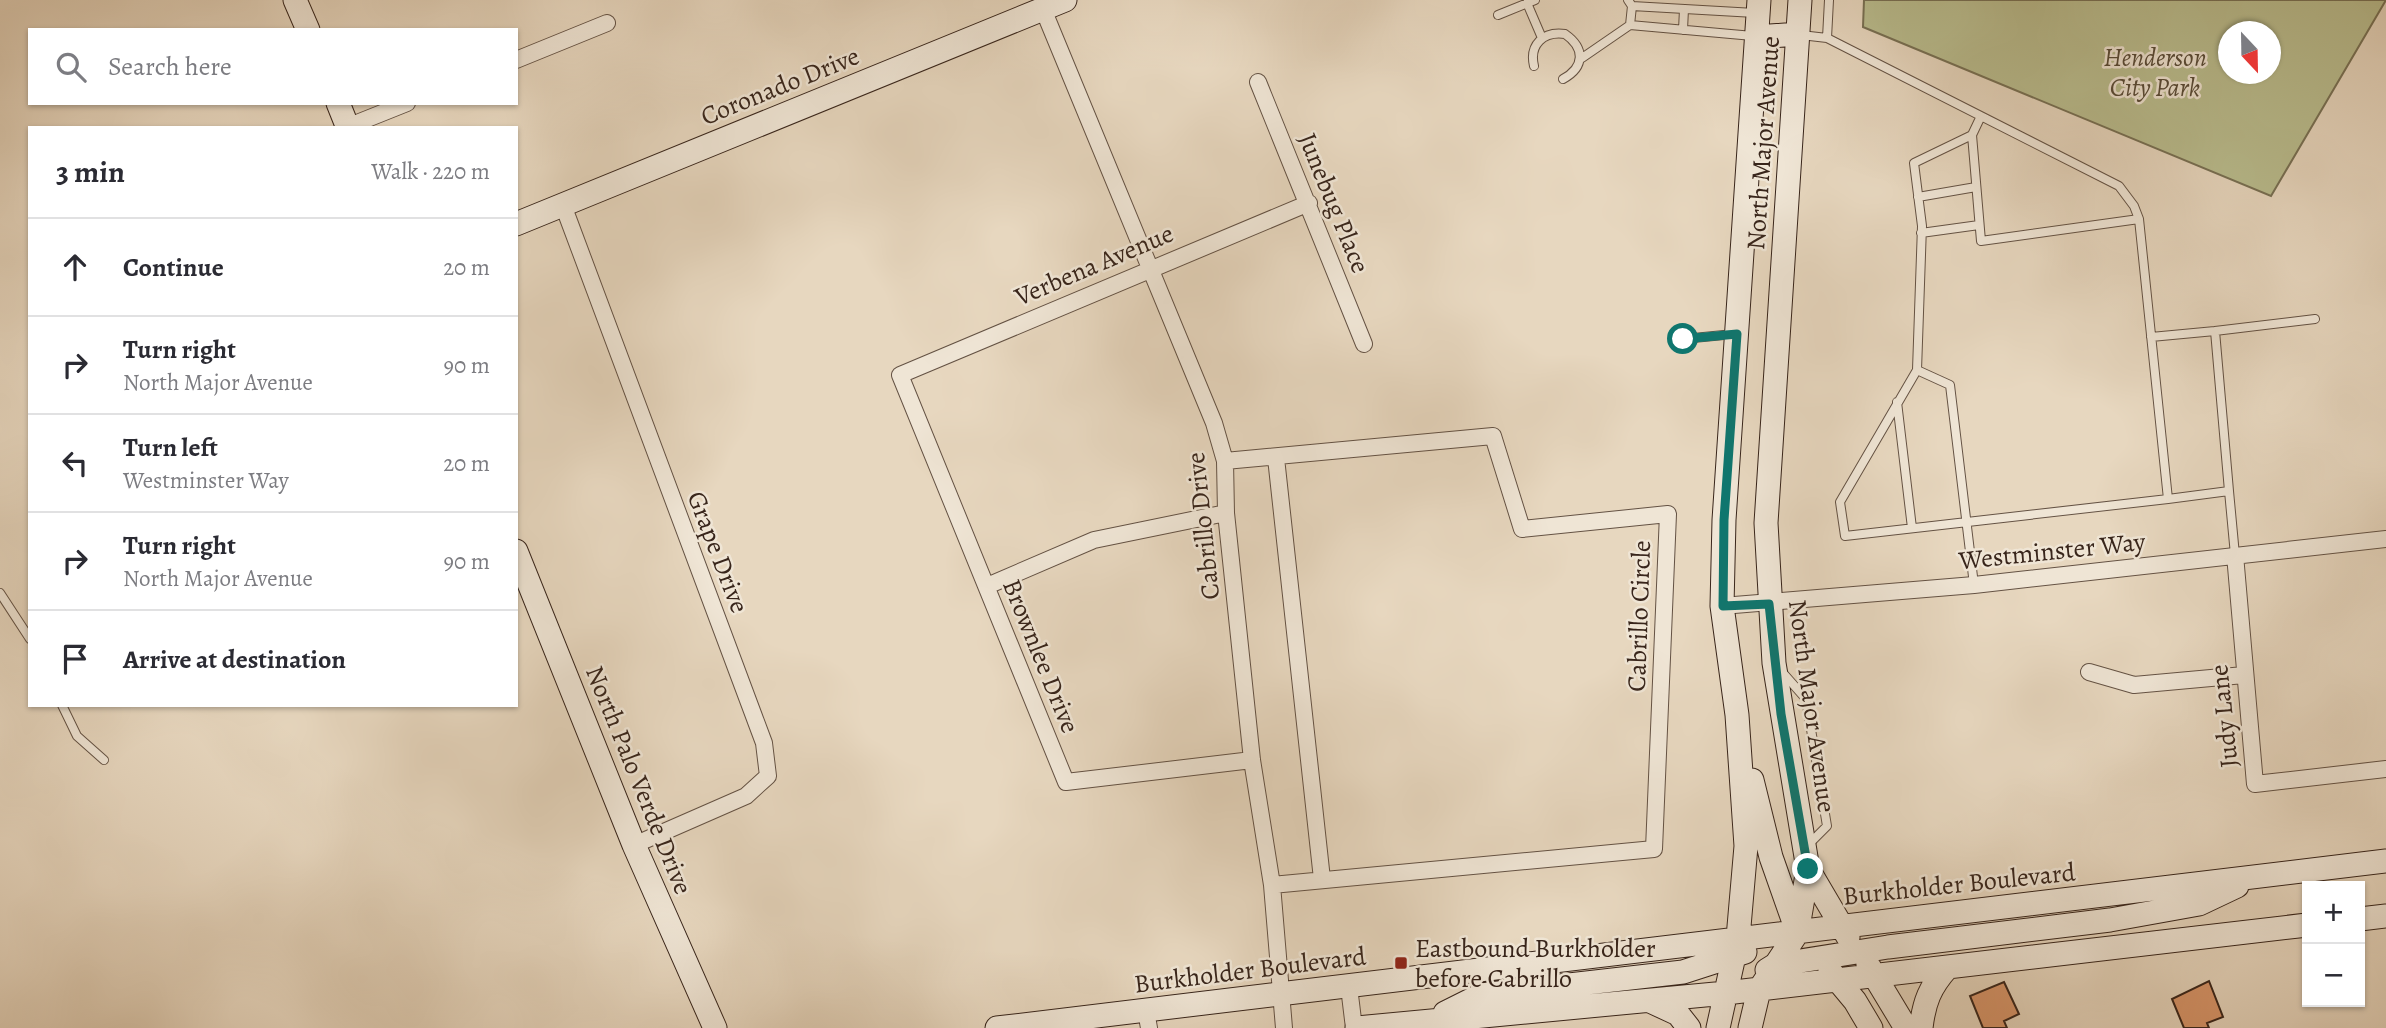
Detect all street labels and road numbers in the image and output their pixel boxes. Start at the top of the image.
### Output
street label: North Major Avenue [1738,35,1788,251]
street label: Coronado Drive [695,38,865,134]
street label: Junebug Place [1290,128,1378,278]
street label: Verbena Avenue [1008,216,1179,315]
street label: Cabrillo Drive [1178,451,1228,601]
street label: Grape Drive [679,486,757,618]
street label: Westminster Way [1956,524,2147,578]
street label: Cabrillo Circle [1619,540,1659,692]
street label: Brownlee Drive [994,574,1088,738]
street label: North Major Avenue [1780,597,1844,815]
street label: North Palo Verde Drive [577,661,701,899]
street label: Judy Lane [2201,663,2247,769]
street label: Burkholder Boulevard [1841,854,2077,914]
street label: Burkholder Boulevard [1132,938,1368,1002]

